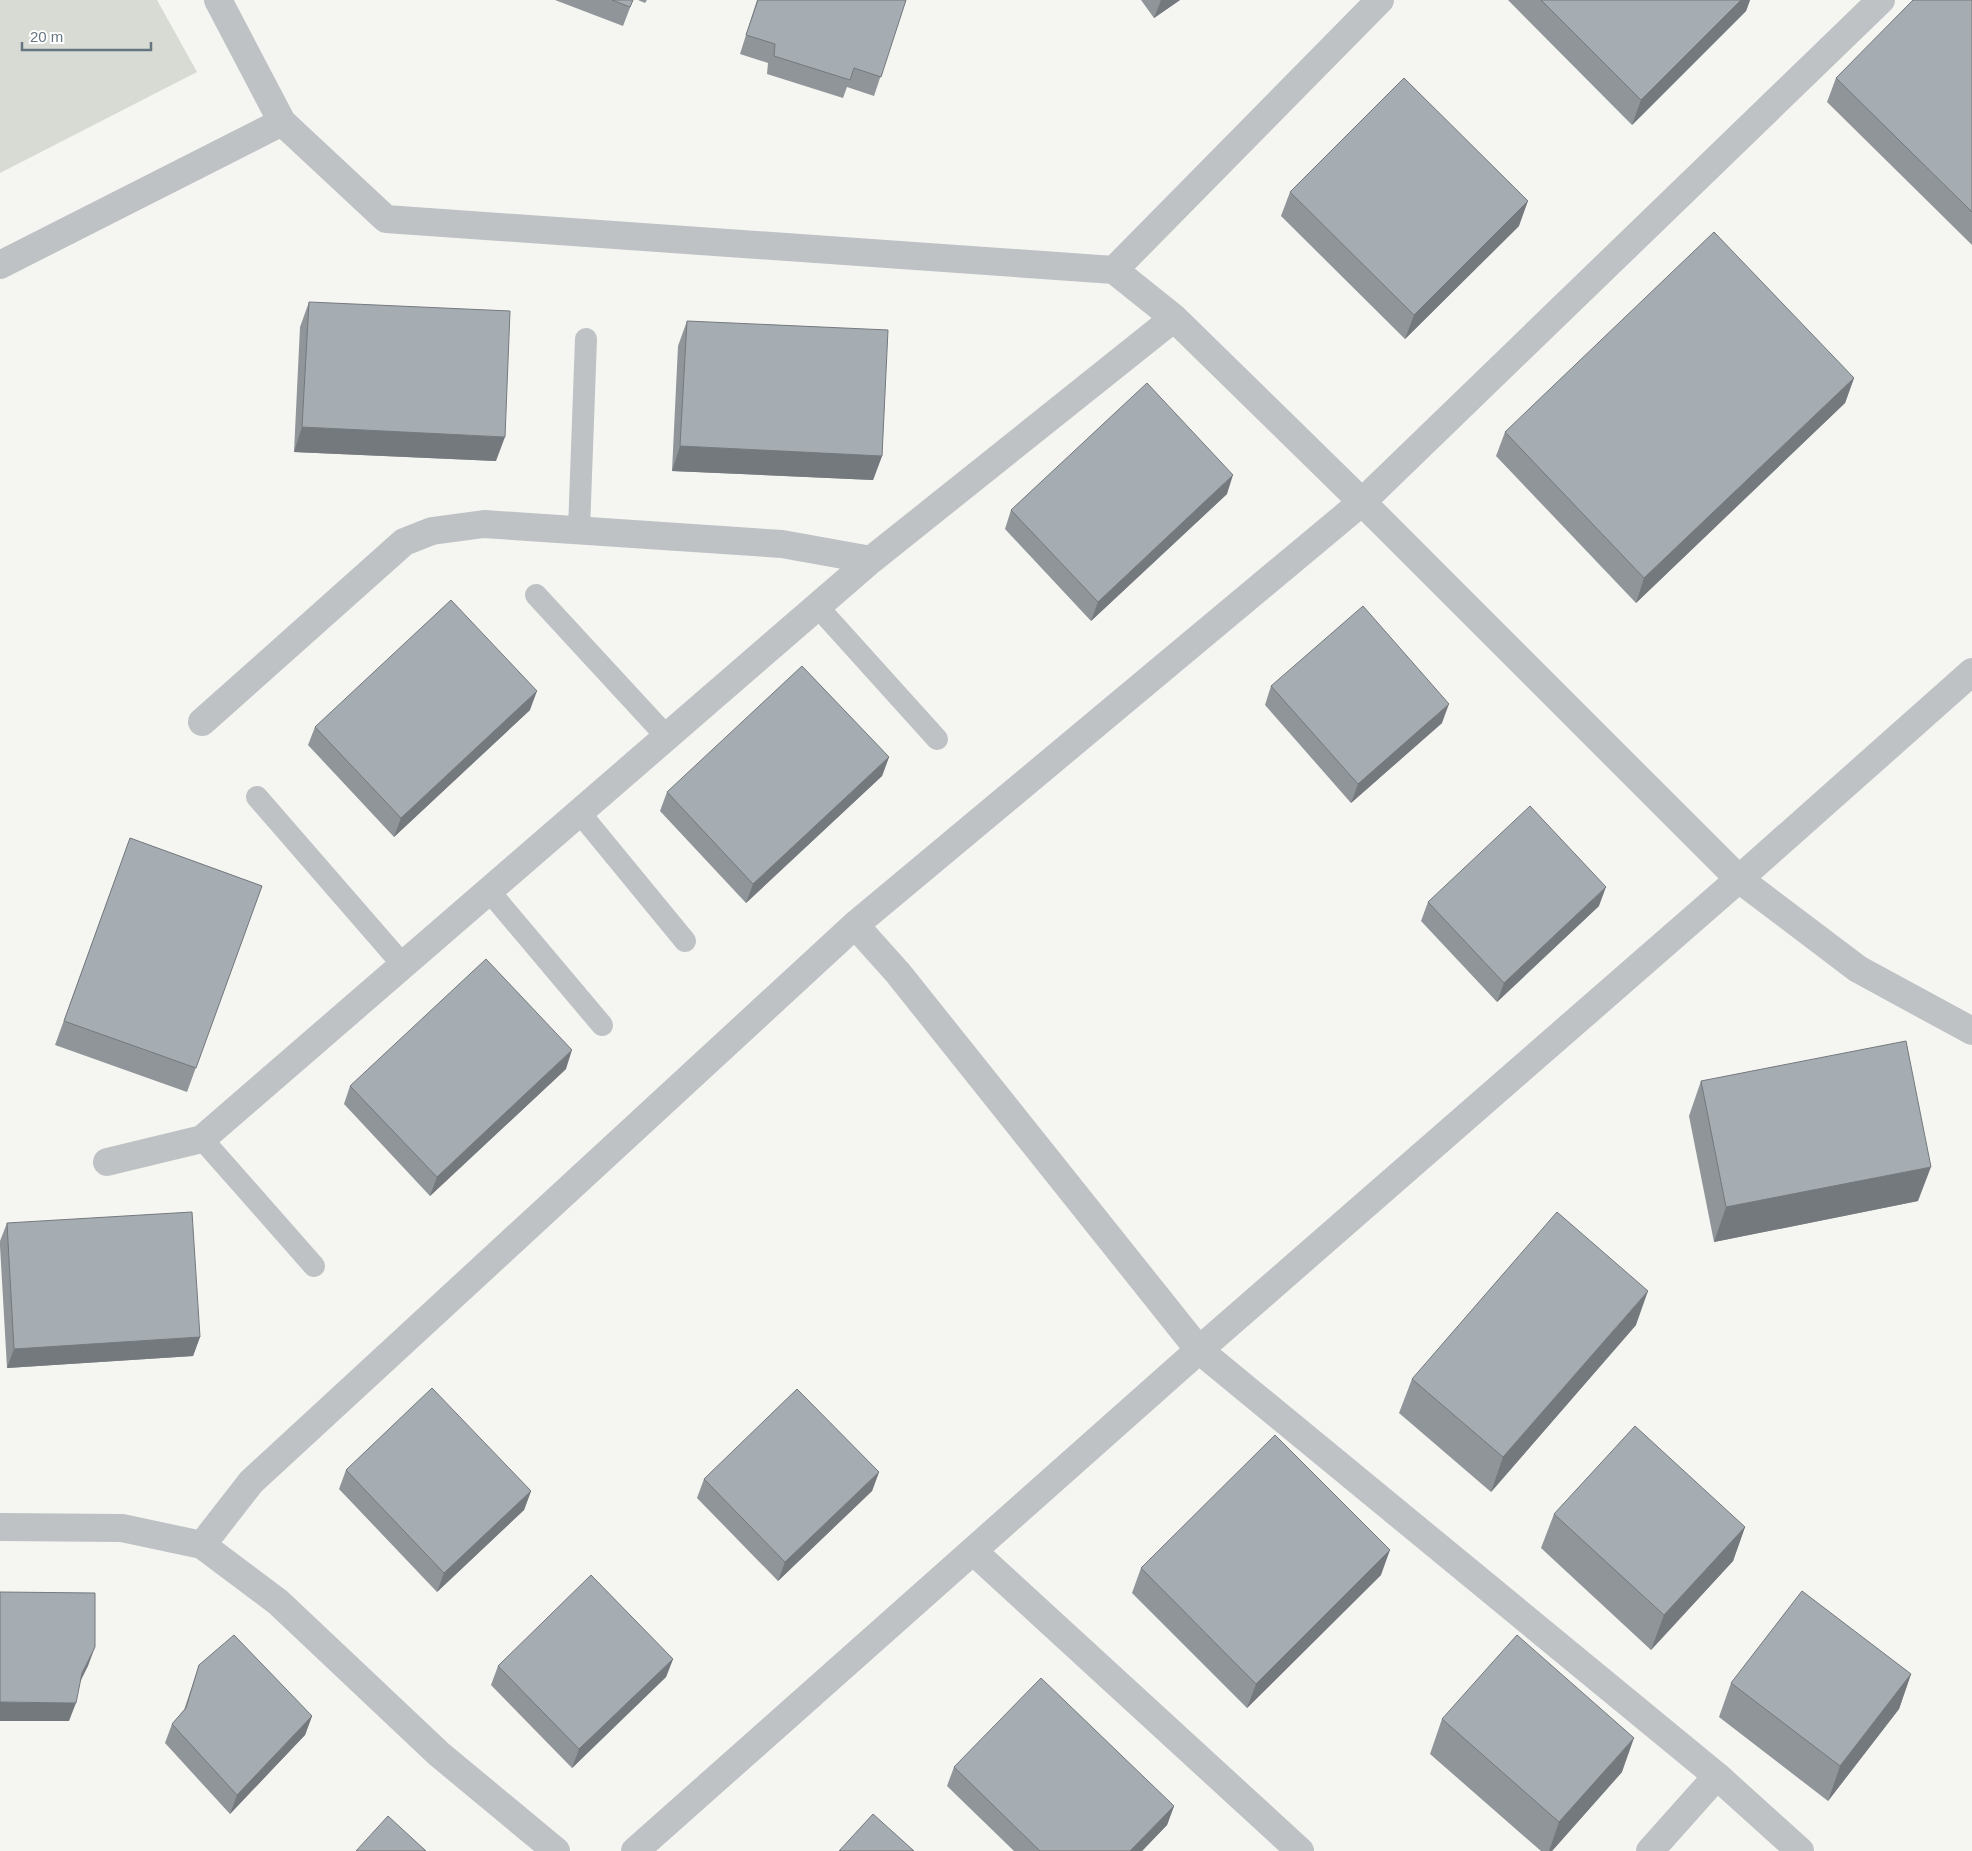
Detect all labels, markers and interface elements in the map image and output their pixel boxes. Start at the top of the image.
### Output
scale bar [22,20,151,52]
text: 20 m [30,28,63,45]

